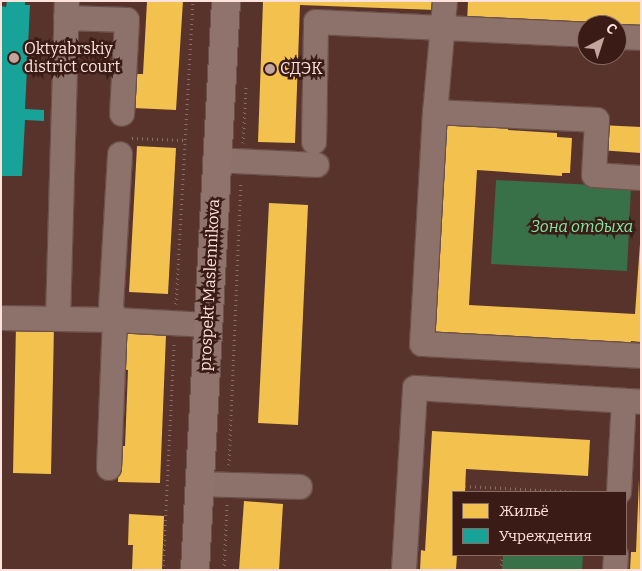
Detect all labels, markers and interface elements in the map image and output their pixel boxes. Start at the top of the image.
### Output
north arrow [577,15,627,65]
text: С [602,20,620,38]
place label: Oktyabrskiy district court [24,39,120,77]
marker: Oktyabrskiy district court [8,52,20,64]
place label: СДЭК [280,59,323,79]
marker: СДЭК [264,63,276,75]
street label: prospekt Maslennikova [196,199,224,371]
park label: Зона отдыха [531,217,633,237]
legend [452,491,627,556]
text: Жильё [499,502,549,520]
text: Учреждения [499,527,592,545]

